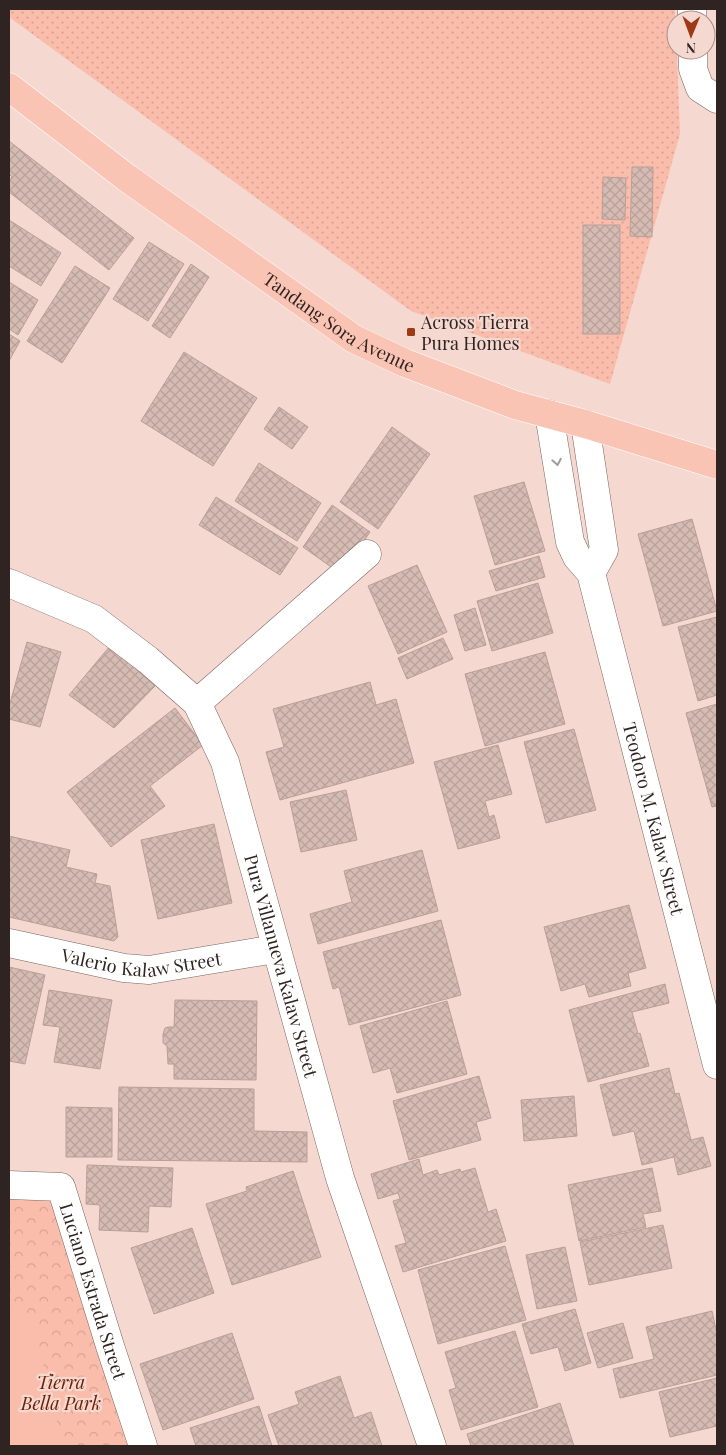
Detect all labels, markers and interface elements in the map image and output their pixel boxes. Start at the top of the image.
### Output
north arrow [666,10,716,60]
text: N [686,39,696,58]
street label: Tandang Sora Avenue [259,266,418,378]
place label: Across Tierra Pura Homes [420,310,529,355]
marker: Across Tierra Pura Homes [405,326,417,338]
one-way arrow [552,458,562,467]
street label: Teodoro M. Kalaw Street [618,720,690,918]
street label: Pura Villanueva Kalaw Street [239,852,324,1081]
street label: Valerio Kalaw Street [58,943,224,982]
street label: Luciano Estrada Street [55,1200,132,1383]
park label: Tierra Bella Park [20,1370,101,1415]

